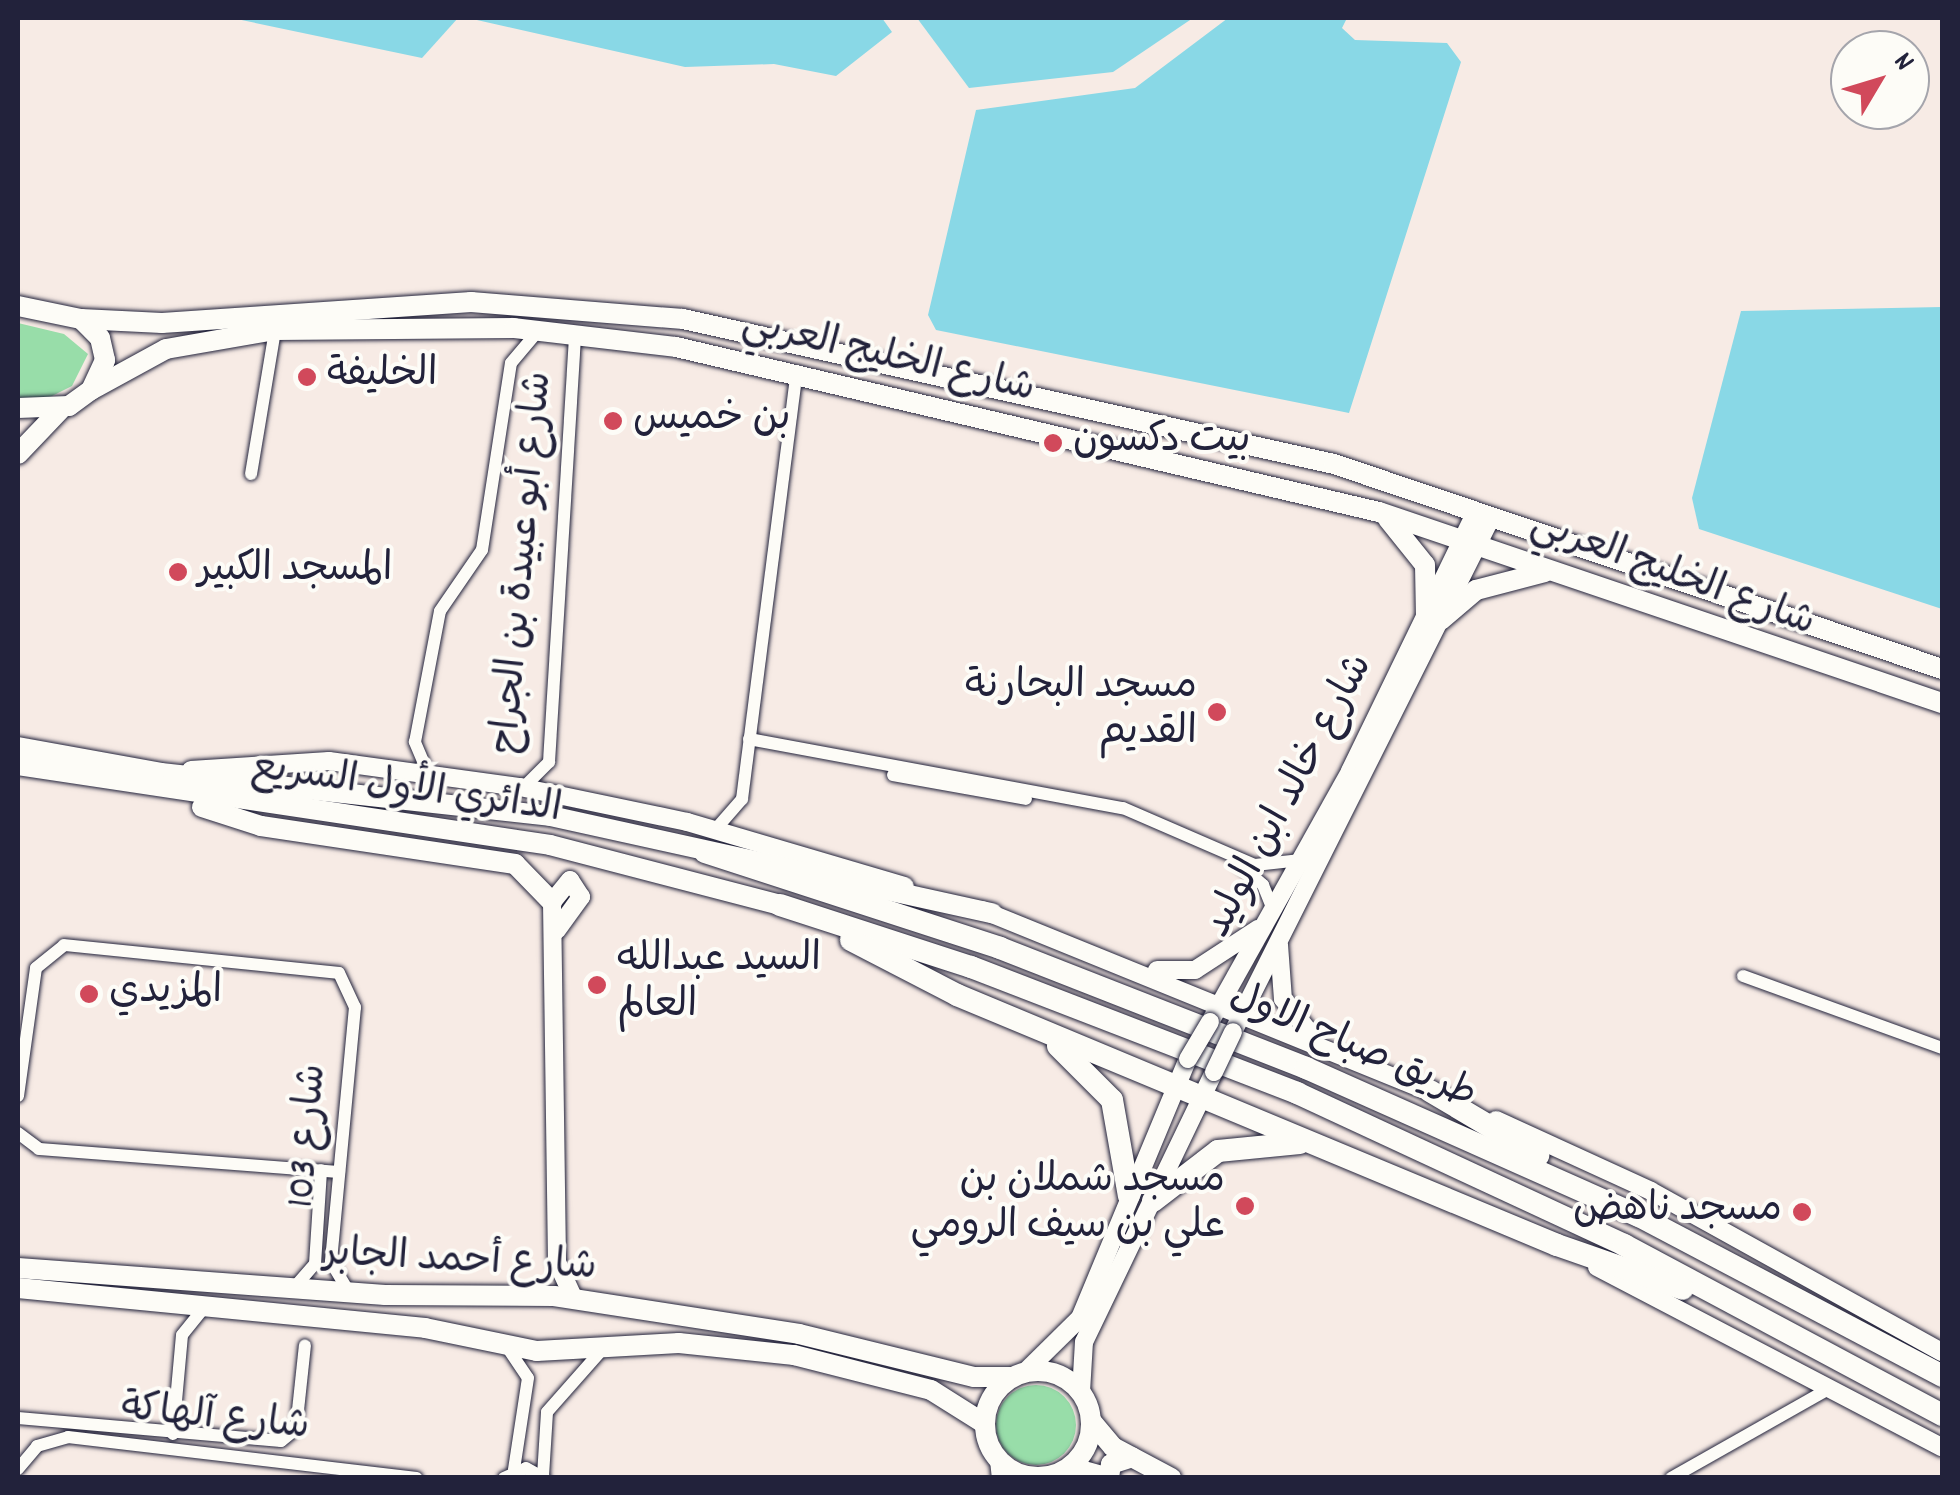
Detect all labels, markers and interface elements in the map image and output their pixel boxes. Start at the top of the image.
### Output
north arrow [1830,30,1930,130]
text: N [1882,45,1922,81]
street label: شارع الخليج العربي [737,302,1039,416]
place label: الخليفة [327,353,437,401]
marker: الخليفة [296,366,318,388]
street label: شارع أبو عبيدة بن الجراح [484,370,566,756]
place label: بن خميس [633,397,791,445]
marker: بن خميس [602,410,624,432]
place label: بيت دكسون [1073,419,1251,467]
marker: بيت دكسون [1042,432,1064,454]
street label: شارع الخليج العربي [1523,502,1821,650]
place label: المسجد الكبير [198,548,393,596]
marker: المسجد الكبير [167,561,189,583]
street label: شارع خالد ابن الوليد [1196,647,1386,947]
place label: مسجد البحارنة القديم [965,665,1197,759]
marker: مسجد البحارنة القديم [1206,701,1228,723]
street label: الدائري الأول السريع [248,745,564,837]
place label: السيد عبدالله العالم [617,938,821,1032]
place label: المزيدي [109,970,222,1018]
marker: السيد عبدالله العالم [586,974,608,996]
street label: طريق صباح الاول [1221,974,1483,1122]
marker: المزيدي [78,983,100,1005]
street label: شارع 103 [280,1062,340,1210]
place label: مسجد شملان بن علي بن سيف الرومي [911,1159,1225,1253]
place label: مسجد ناهض [1573,1188,1782,1236]
marker: مسجد شملان بن علي بن سيف الرومي [1234,1195,1256,1217]
marker: مسجد ناهض [1791,1201,1813,1223]
street label: شارع أحمد الجابر [322,1232,598,1294]
street label: شارع آلهاكة [119,1386,311,1454]

